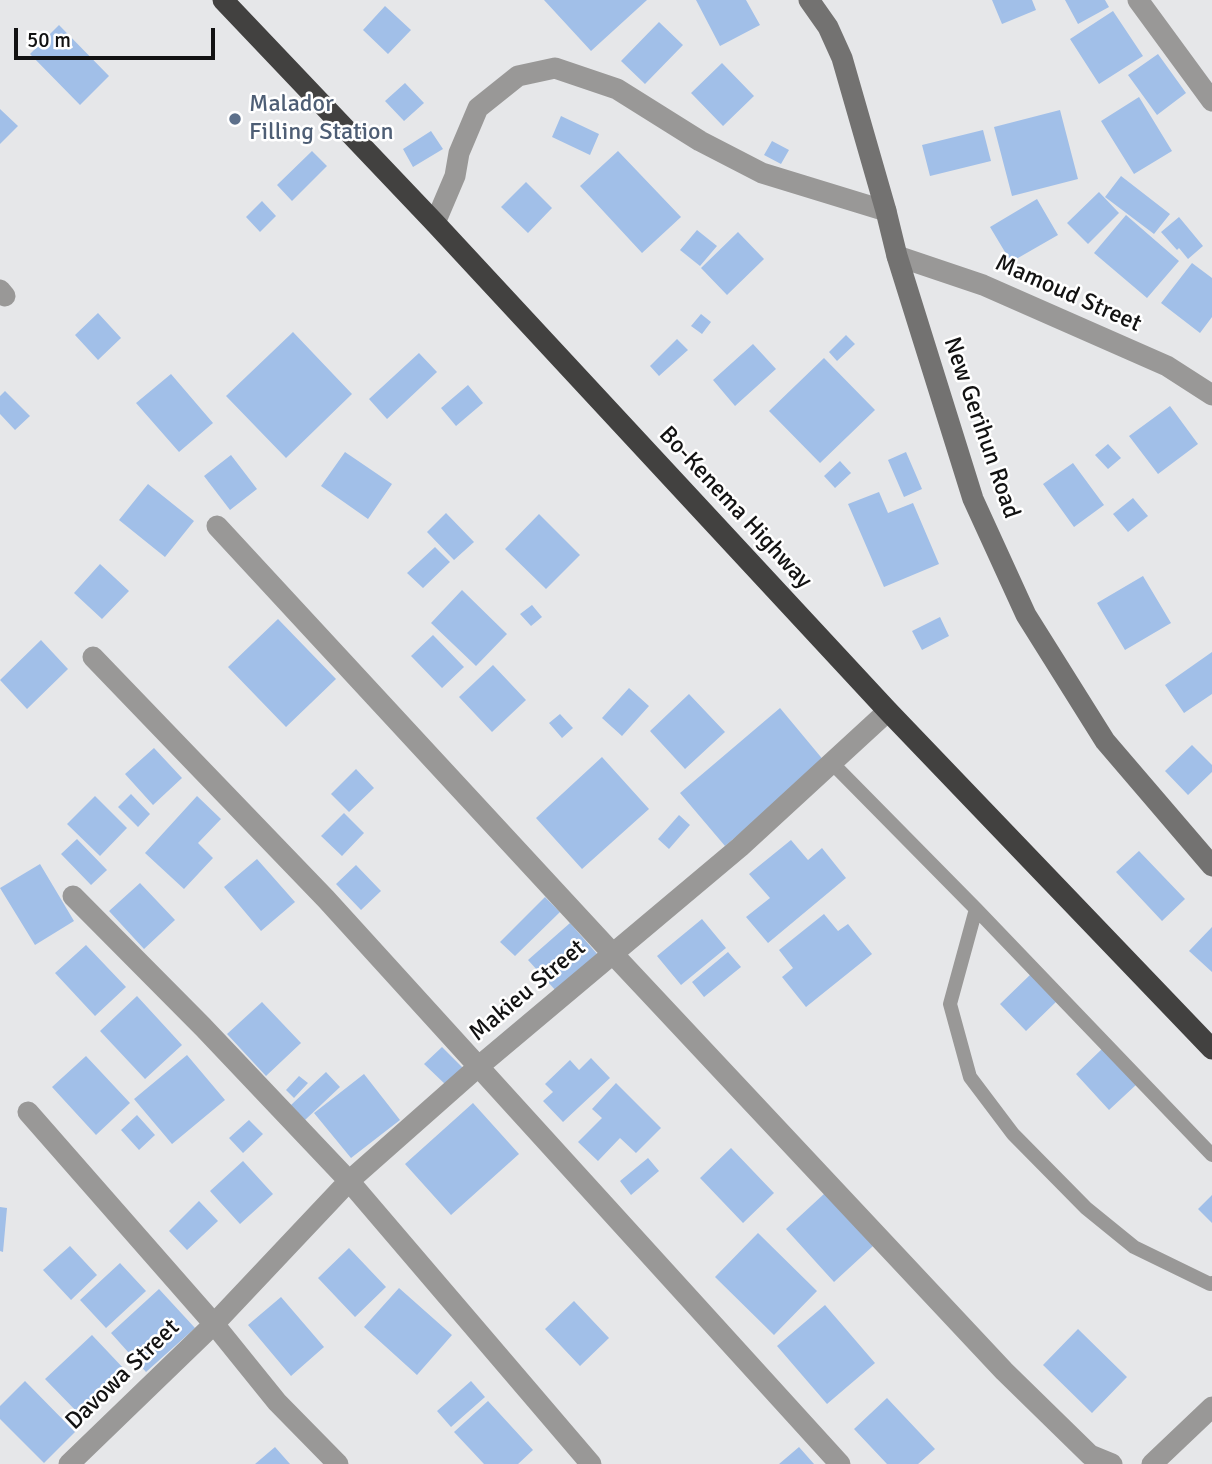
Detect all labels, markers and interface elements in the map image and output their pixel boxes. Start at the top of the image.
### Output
scale bar [18,14,219,58]
text: 50 m [27,27,71,53]
place label: Malador Filling Station [249,91,394,147]
marker: Malador Filling Station [227,111,243,127]
street label: Mamoud Street [991,249,1145,339]
street label: New Gerihun Road [936,334,1026,522]
street label: Bo-Kenema Highway [652,421,818,595]
street label: Makieu Street [464,934,592,1048]
street label: Davowa Street [60,1314,186,1436]

